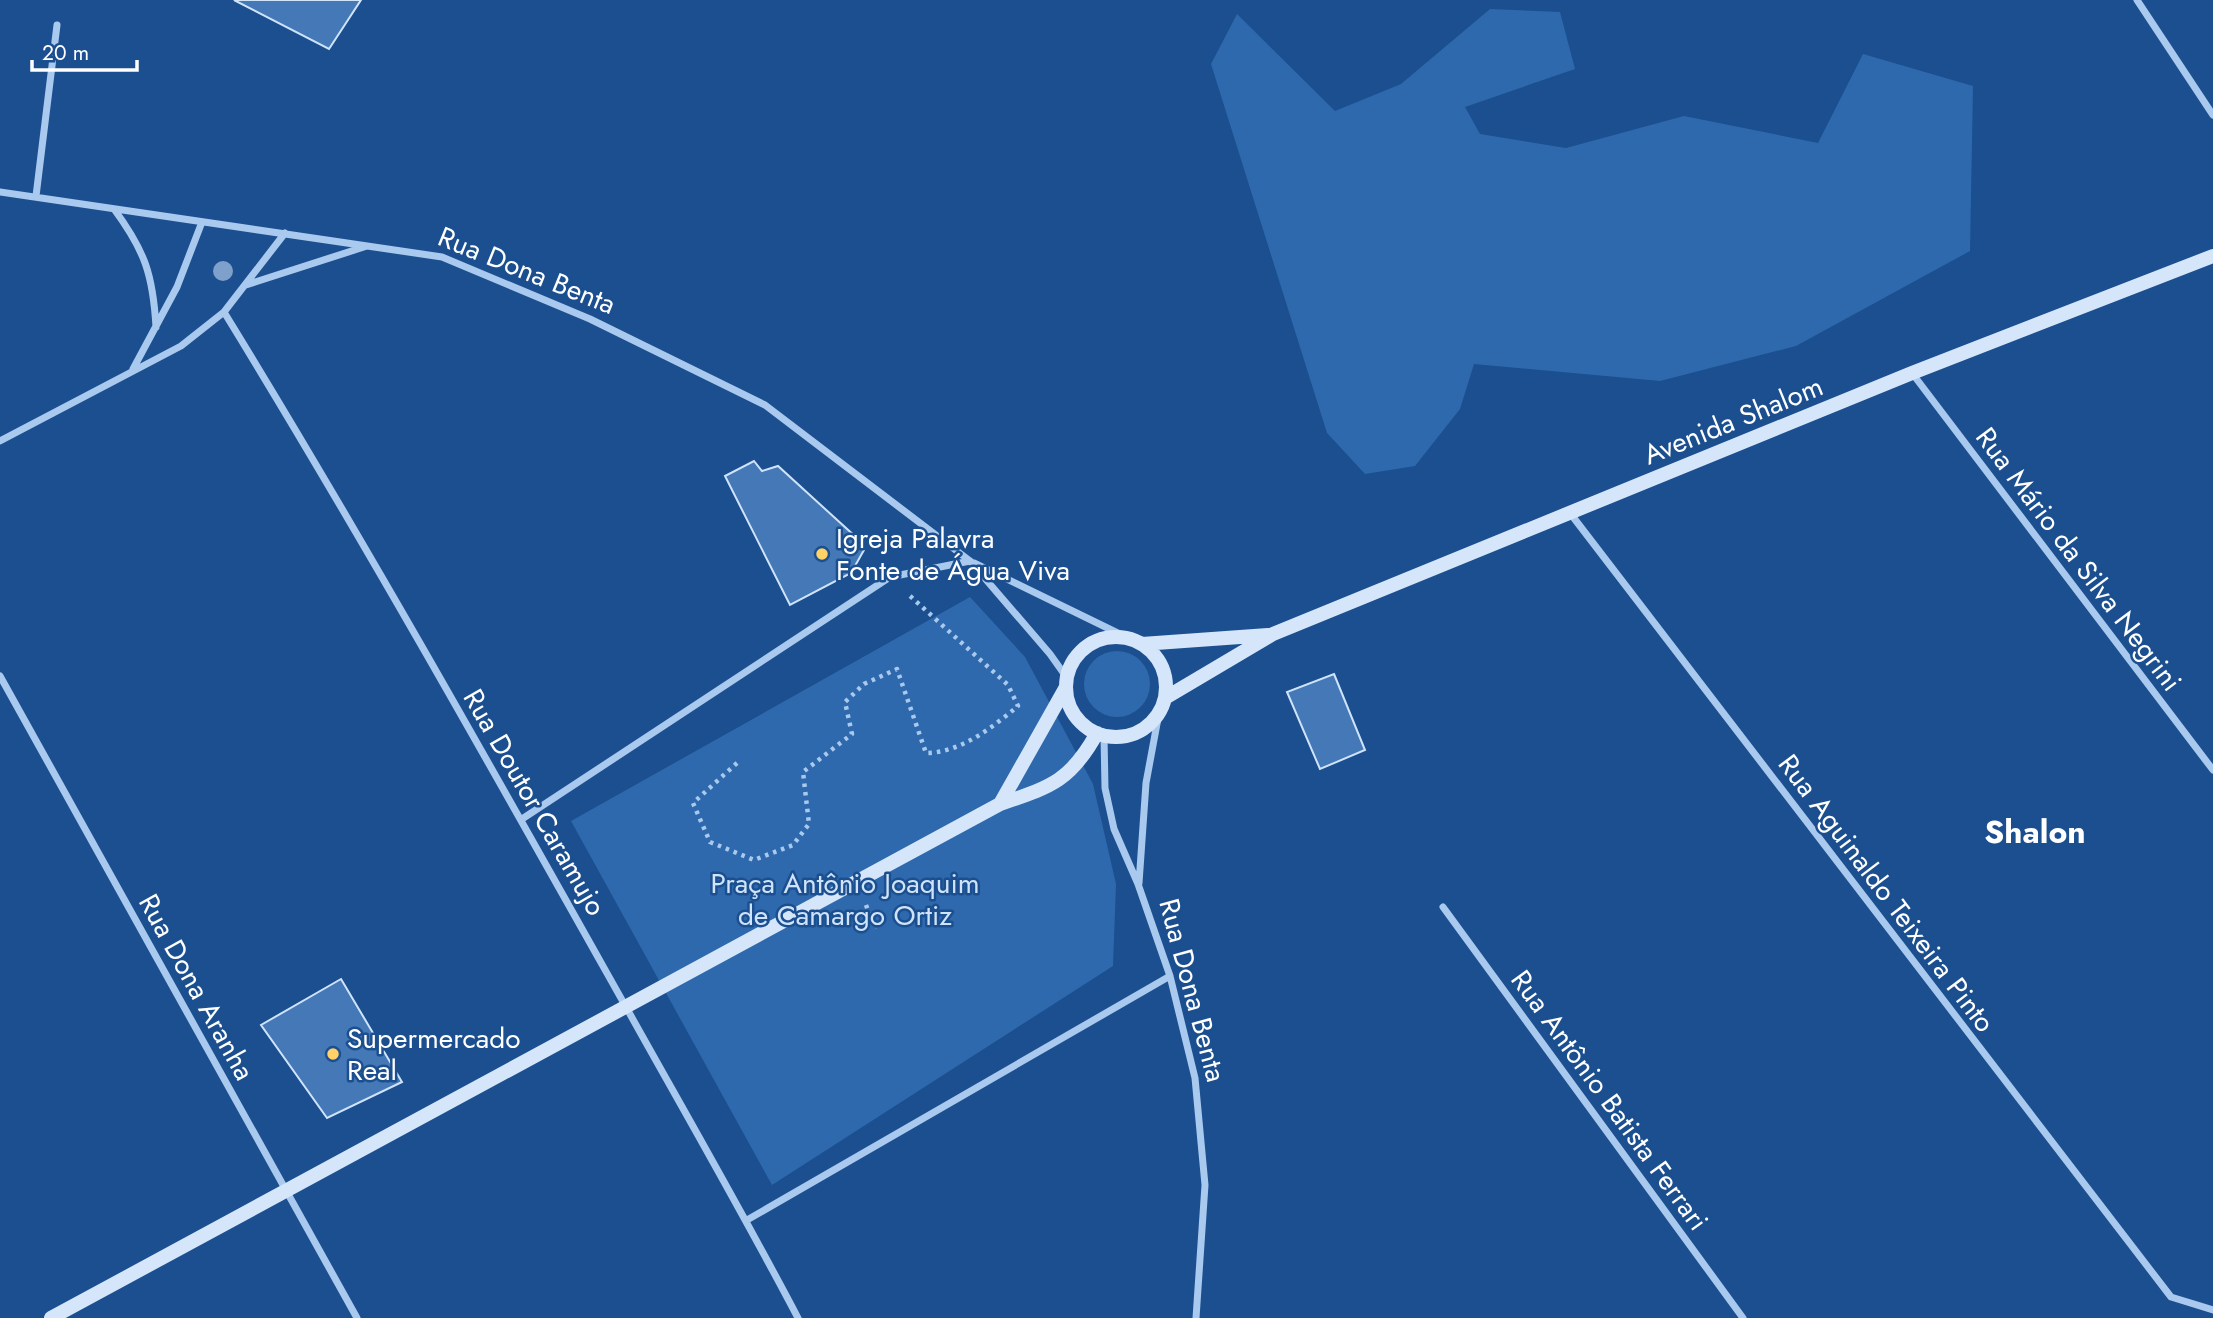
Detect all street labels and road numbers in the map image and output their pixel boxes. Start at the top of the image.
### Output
street label: Rua Dona Benta [432,216,622,325]
street label: Avenida Shalom [1637,366,1829,475]
street label: Rua Mário da Silva Negrini [1966,419,2192,700]
street label: Rua Doutor Caramujo [453,681,616,923]
street label: Rua Aguinaldo Teixeira Pinto [1768,746,2005,1041]
street label: Rua Dona Aranha [128,887,265,1088]
street label: Rua Dona Benta [1148,894,1237,1086]
street label: Rua Antônio Batista Ferrari [1501,962,1718,1239]

